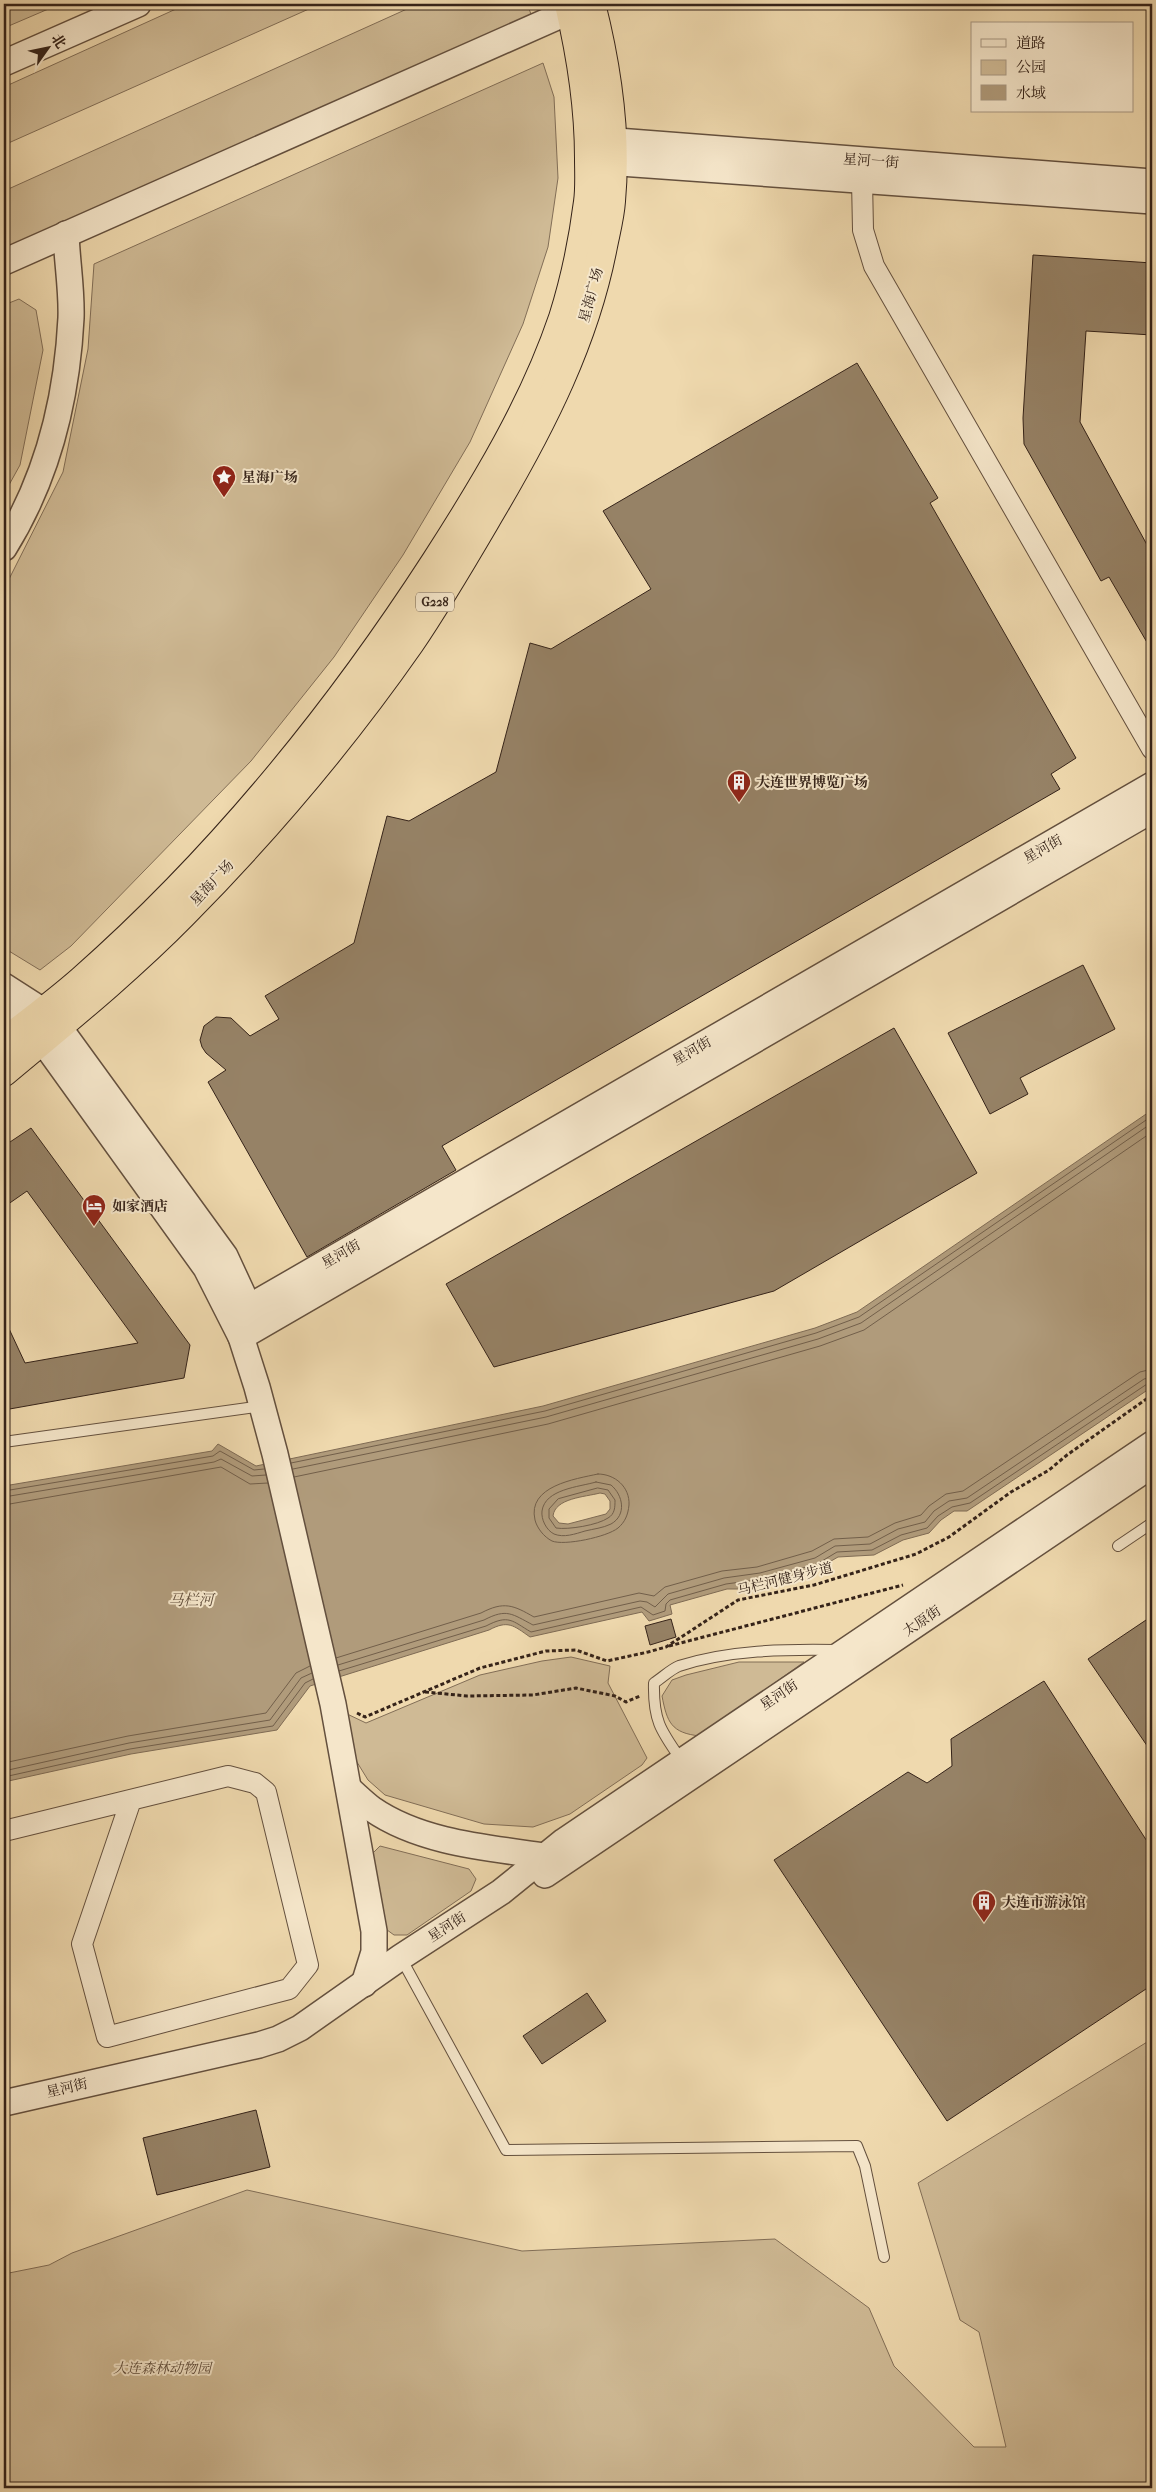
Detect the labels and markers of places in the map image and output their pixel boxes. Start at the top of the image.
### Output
place icon: 星海广场 [211,464,237,498]
place label: 星海广场 [242,469,298,486]
building icon: 大连世界博览广场 [726,769,752,803]
place label: 大连世界博览广场 [756,774,868,791]
hotel icon: 如家酒店 [81,1193,107,1227]
place label: 如家酒店 [112,1198,168,1215]
building icon: 大连市游泳馆 [971,1889,997,1923]
place label: 大连市游泳馆 [1002,1894,1086,1911]

